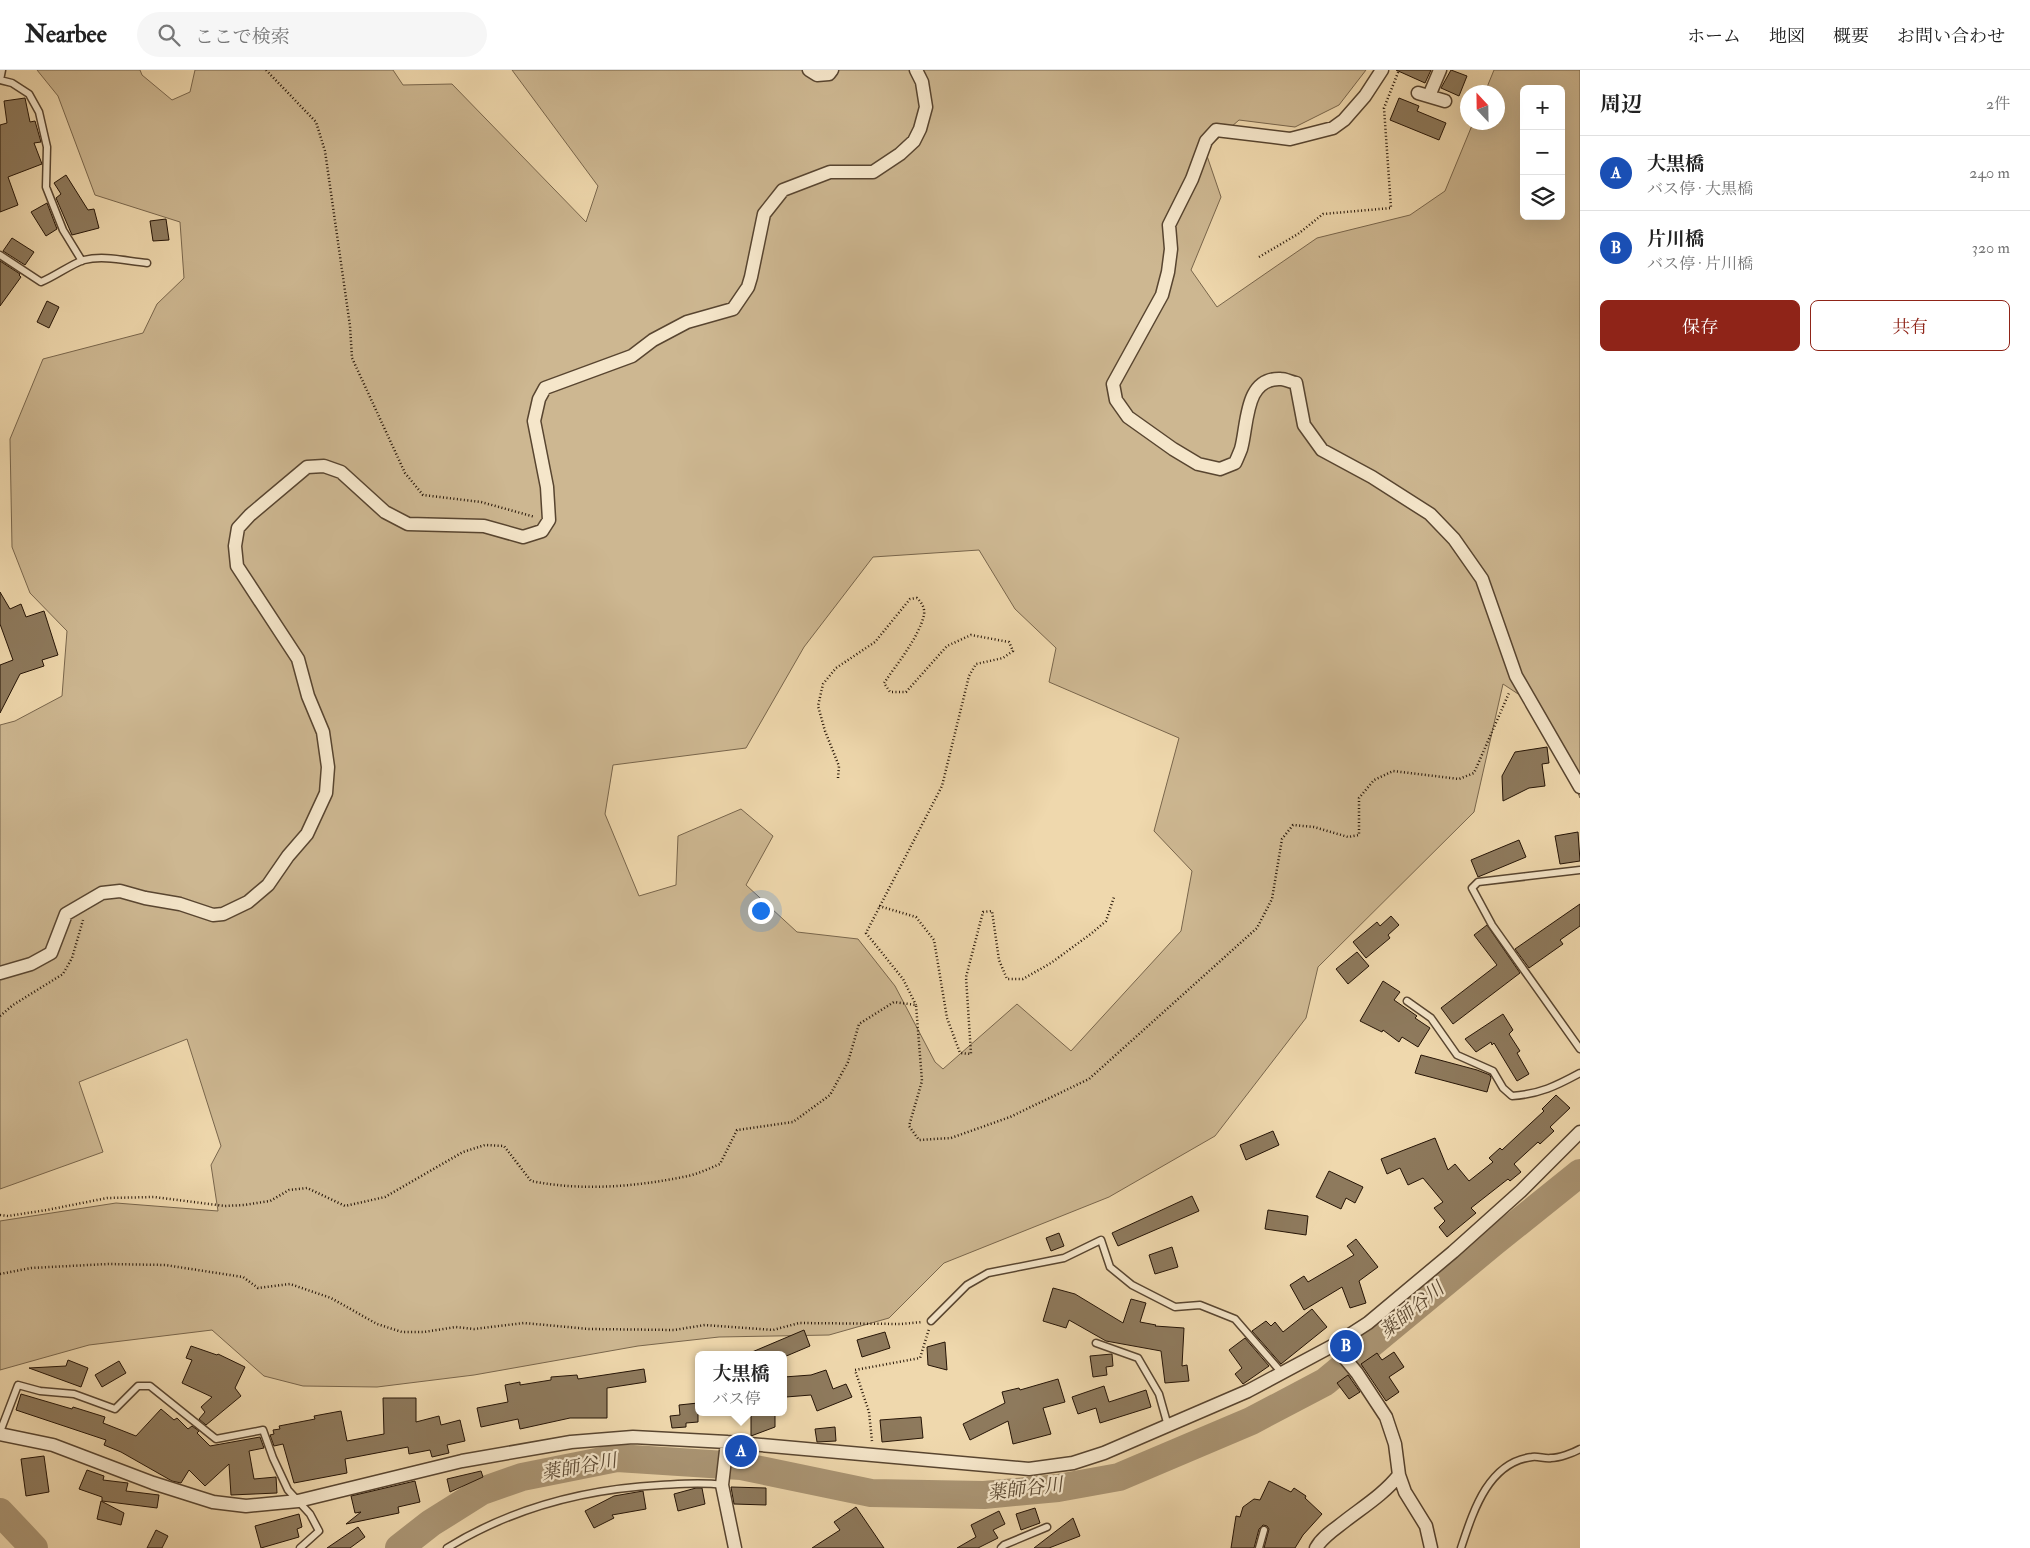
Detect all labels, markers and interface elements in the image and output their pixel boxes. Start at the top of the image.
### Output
search box [137,12,487,57]
text: Nearbee [25,19,107,50]
icon: search [155,21,183,49]
text: ここで検索 [195,25,290,49]
text: ホーム [1687,25,1741,48]
text: 地図 [1769,25,1805,48]
text: 概要 [1833,25,1869,48]
text: お問い合わせ [1897,25,2005,48]
north arrow [1460,85,1505,130]
map controls [1520,85,1565,220]
button: + [1520,85,1565,130]
text: 周辺 [1600,91,1642,118]
text: 2件 [1986,94,2010,114]
button: − [1520,130,1565,175]
text: 大黒橋 [1647,152,1704,176]
text: A [1611,163,1621,183]
text: 240 m [1969,163,2010,183]
button: layers [1520,175,1565,220]
text: バス停 · 大黒橋 [1647,179,1753,199]
text: 片川橋 [1647,227,1704,251]
text: B [1611,238,1621,258]
text: 320 m [1972,238,2010,258]
text: バス停 · 片川橋 [1647,254,1753,274]
button: 保存 [1600,300,1800,351]
button: 共有 [1810,300,2010,351]
your location [748,898,774,924]
water label: 薬師谷川 [1375,1276,1451,1343]
pin: B [1330,1327,1362,1365]
popup [695,1351,787,1416]
text: 大黒橋 [712,1362,770,1386]
text: バス停 [712,1389,761,1409]
pin: A [725,1432,757,1470]
water label: 薬師谷川 [539,1448,620,1485]
water label: 薬師谷川 [986,1472,1066,1506]

